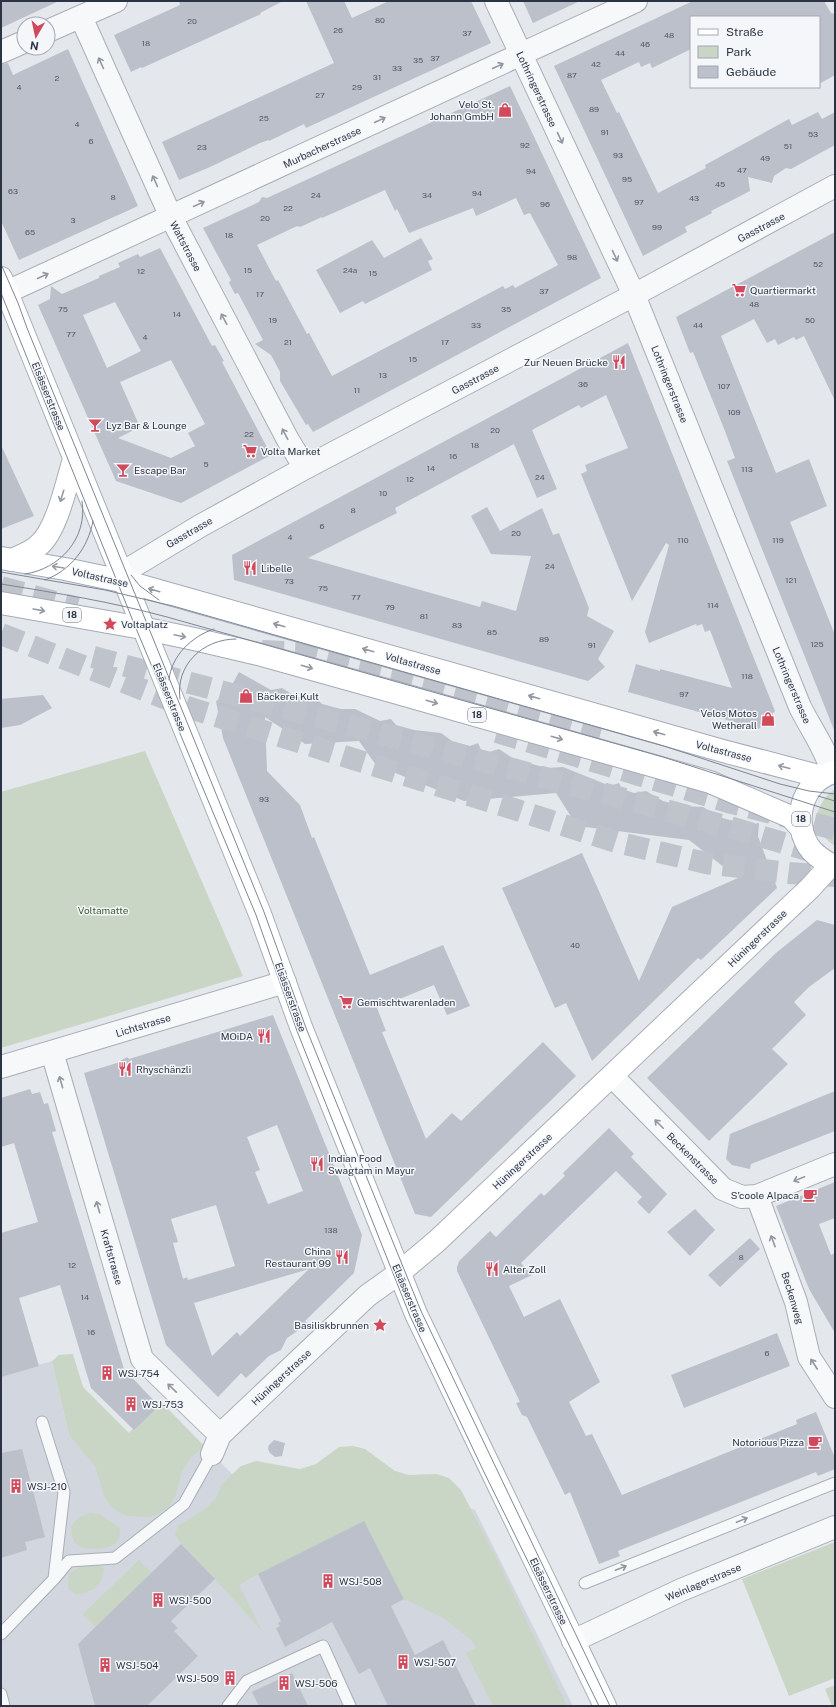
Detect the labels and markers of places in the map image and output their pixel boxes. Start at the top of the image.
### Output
place label: Velo St. Johann GmbH [430,98,494,122]
shop icon: Velo St. Johann GmbH [497,102,513,118]
supermarket icon: Quartiermarkt [731,282,747,298]
place label: Quartiermarkt [750,284,816,296]
restaurant icon: Zur Neuen Brücke [611,354,627,370]
place label: Zur Neuen Brücke [524,356,608,368]
bar icon: Lyz Bar & Lounge [87,417,103,433]
place label: Lyz Bar & Lounge [106,419,187,431]
supermarket icon: Volta Market [242,443,258,459]
place label: Volta Market [261,445,320,457]
bar icon: Escape Bar [115,462,131,478]
place label: Escape Bar [134,464,186,476]
restaurant icon: Libelle [242,560,258,576]
place label: Libelle [261,562,293,574]
place icon: Voltaplatz [102,616,118,632]
place label: Voltaplatz [121,618,168,630]
shop icon: Bäckerei Kult [238,688,254,704]
place label: Bäckerei Kult [257,690,319,702]
place label: Velos Motos Wetherall [701,707,757,731]
shop icon: Velos Motos Wetherall [760,711,776,727]
supermarket icon: Gemischtwarenladen [338,994,354,1010]
place label: Gemischtwarenladen [357,996,456,1008]
restaurant icon: MOiDA [256,1028,272,1044]
place label: MOiDA [221,1030,253,1042]
restaurant icon: Rhyschänzli [117,1061,133,1077]
place label: Rhyschänzli [136,1063,191,1075]
place label: Indian Food Swagtam in Mayur [328,1152,415,1176]
restaurant icon: Indian Food Swagtam in Mayur [309,1156,325,1172]
cafe icon: S’coole Alpaca [802,1187,818,1203]
place label: S’coole Alpaca [731,1189,799,1201]
place label: China Restaurant 99 [265,1245,331,1269]
restaurant icon: China Restaurant 99 [334,1249,350,1265]
restaurant icon: Alter Zoll [484,1261,500,1277]
place label: Alter Zoll [503,1263,546,1275]
place icon: Basiliskbrunnen [372,1317,388,1333]
place label: Basiliskbrunnen [294,1319,369,1331]
building icon: WSJ-754 [99,1365,115,1381]
place label: WSJ-754 [118,1367,159,1379]
building icon: WSJ-753 [123,1396,139,1412]
place label: WSJ-753 [142,1398,183,1410]
cafe icon: Notorious Pizza [807,1434,823,1450]
place label: Notorious Pizza [732,1436,804,1448]
building icon: WSJ-210 [8,1478,24,1494]
place label: WSJ-210 [27,1480,67,1492]
building icon: WSJ-508 [320,1573,336,1589]
place label: WSJ-508 [339,1575,382,1587]
building icon: WSJ-500 [150,1592,166,1608]
place label: WSJ-500 [169,1594,211,1606]
building icon: WSJ-507 [395,1654,411,1670]
place label: WSJ-507 [414,1656,456,1668]
building icon: WSJ-504 [97,1657,113,1673]
place label: WSJ-504 [116,1659,159,1671]
building icon: WSJ-509 [222,1670,238,1686]
place label: WSJ-509 [177,1672,219,1684]
building icon: WSJ-506 [276,1675,292,1691]
place label: WSJ-506 [295,1677,337,1689]

